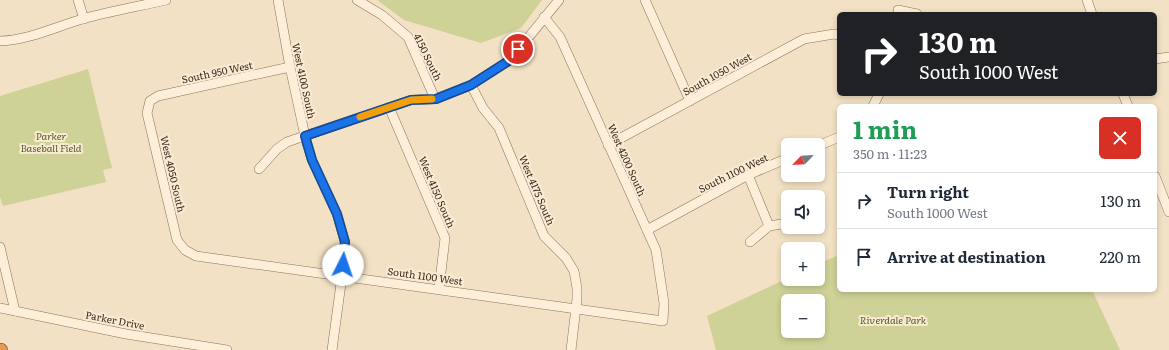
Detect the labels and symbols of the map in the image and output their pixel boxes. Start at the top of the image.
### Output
street label: 4150 South [411,31,447,83]
pin [501,32,535,66]
street label: West 4100 South [289,42,320,121]
street label: South 1050 West [680,48,754,99]
street label: South 950 West [180,57,254,86]
street label: West 4200 South [605,121,650,199]
park label: Parker Baseball Field [20,128,82,155]
street label: West 4050 South [157,134,190,214]
north arrow [781,138,825,182]
street label: South 1100 West [695,149,770,196]
street label: West 4175 South [516,152,559,228]
street label: West 4150 South [416,154,459,230]
position arrow [322,244,364,286]
street label: South 1100 West [387,263,464,288]
street label: Parker Drive [84,306,146,333]
park label: Riverdale Park [860,312,927,327]

